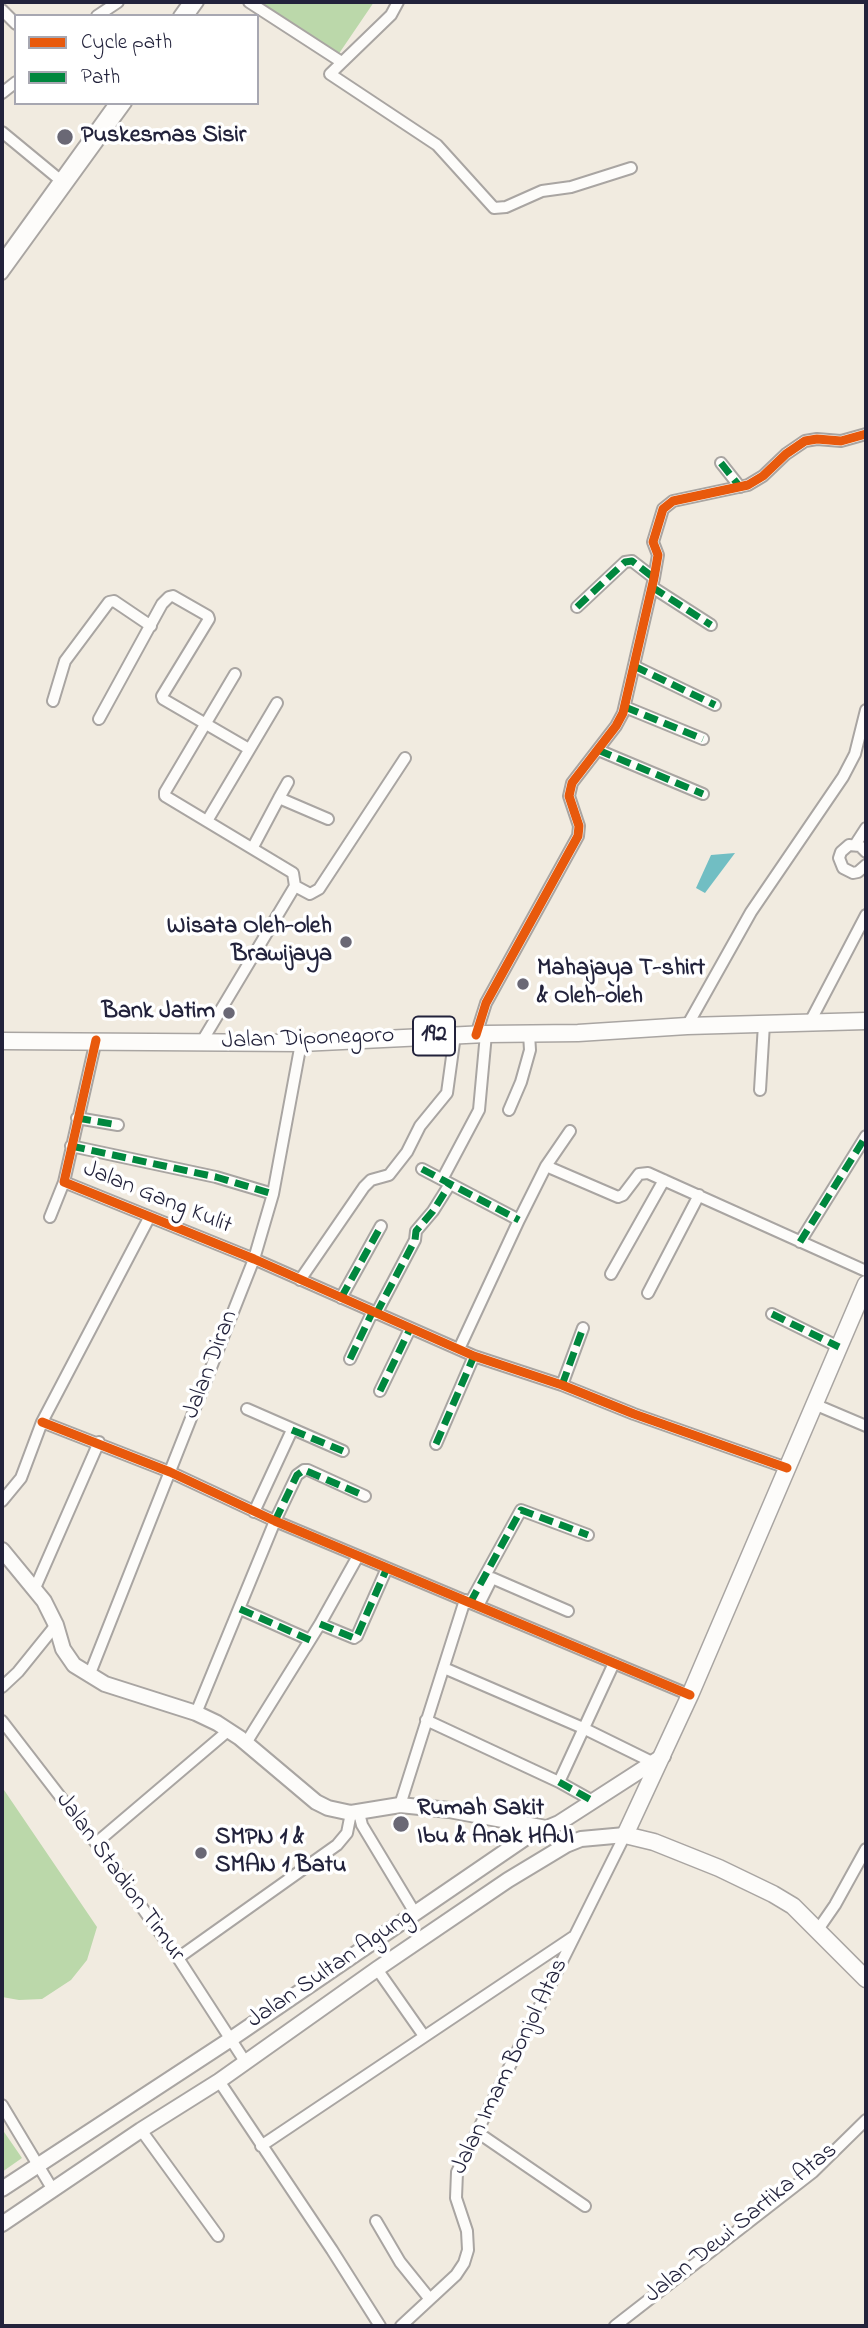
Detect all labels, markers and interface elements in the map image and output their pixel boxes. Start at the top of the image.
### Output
legend [14,14,259,105]
text: Cycle path [81,28,172,58]
text: Path [81,63,120,93]
place label: Puskesmas Sisir [81,123,246,151]
marker: Puskesmas Sisir [55,127,75,147]
place label: Wisata Oleh-oleh Brawijaya [167,914,332,970]
marker: Wisata Oleh-oleh Brawijaya [338,934,354,950]
place label: Mahajaya T-shirt & Oleh-oleh [537,956,705,1012]
marker: Mahajaya T-shirt & Oleh-oleh [515,976,531,992]
place label: Bank Jatim [102,999,215,1027]
marker: Bank Jatim [221,1005,237,1021]
road number: 192 [413,1016,455,1056]
street label: Jalan Diponegoro [221,1023,395,1057]
street label: Jalan Gang Kulit [78,1156,236,1242]
street label: Jalan Diran [178,1307,246,1423]
street label: Jalan Stadion Timur [48,1788,190,1968]
place label: Rumah Sakit Ibu & Anak HAJI [417,1796,574,1852]
marker: Rumah Sakit Ibu & Anak HAJI [391,1814,411,1834]
place label: SMPN 1 & SMAN 1 Batu [215,1825,346,1881]
marker: SMPN 1 & SMAN 1 Batu [193,1845,209,1861]
street label: Jalan Sultan Agung [243,1904,419,2036]
street label: Jalan Imam Bonjol Atas [446,1954,576,2180]
street label: Jalan Dewi Sartika Atas [640,2137,844,2311]

